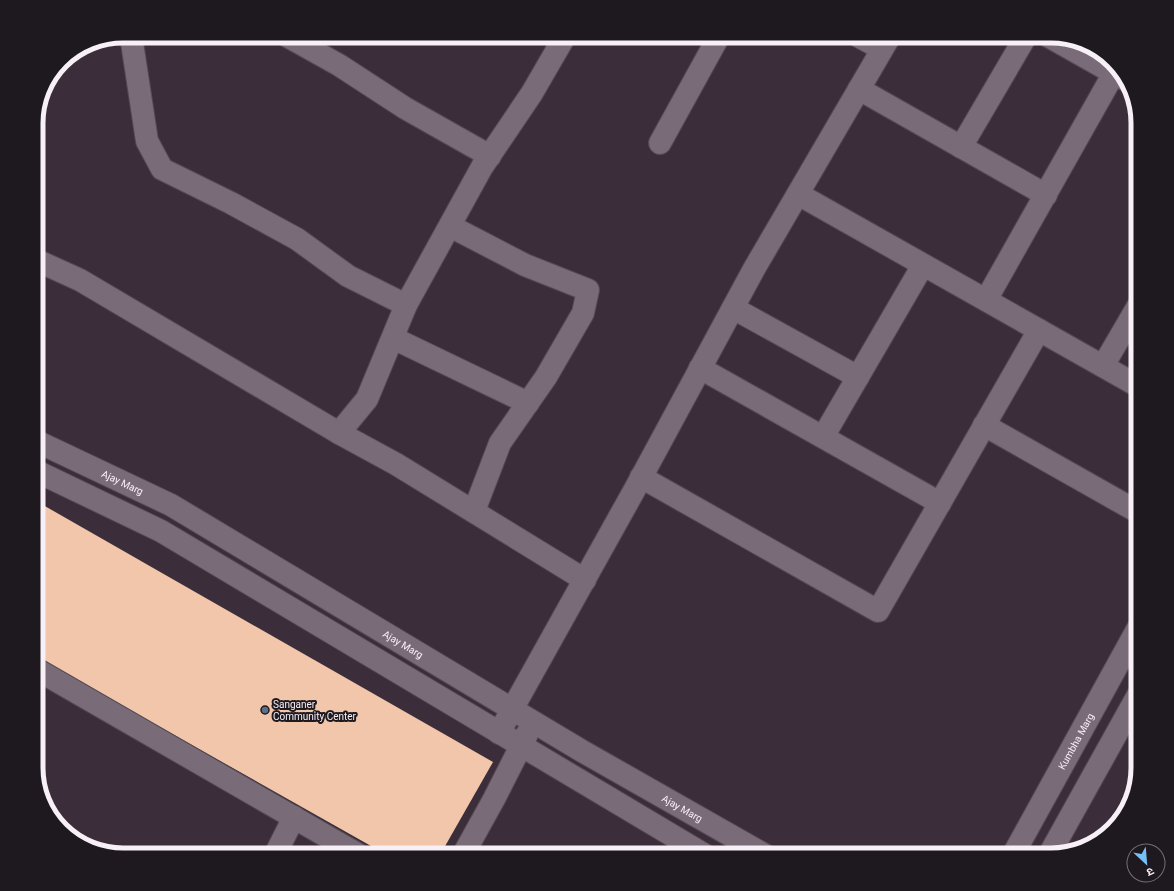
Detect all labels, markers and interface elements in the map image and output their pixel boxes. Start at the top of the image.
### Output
street label: Ajay Marg [100,468,145,497]
street label: Ajay Marg [381,628,425,660]
place label: Sanganer Community Center [273,699,357,722]
marker: Sanganer Community Center [260,705,270,715]
street label: Kumbha Marg [1056,711,1096,771]
street label: Ajay Marg [660,792,705,824]
north arrow [1126,843,1166,883]
text: उ [1144,864,1156,879]

